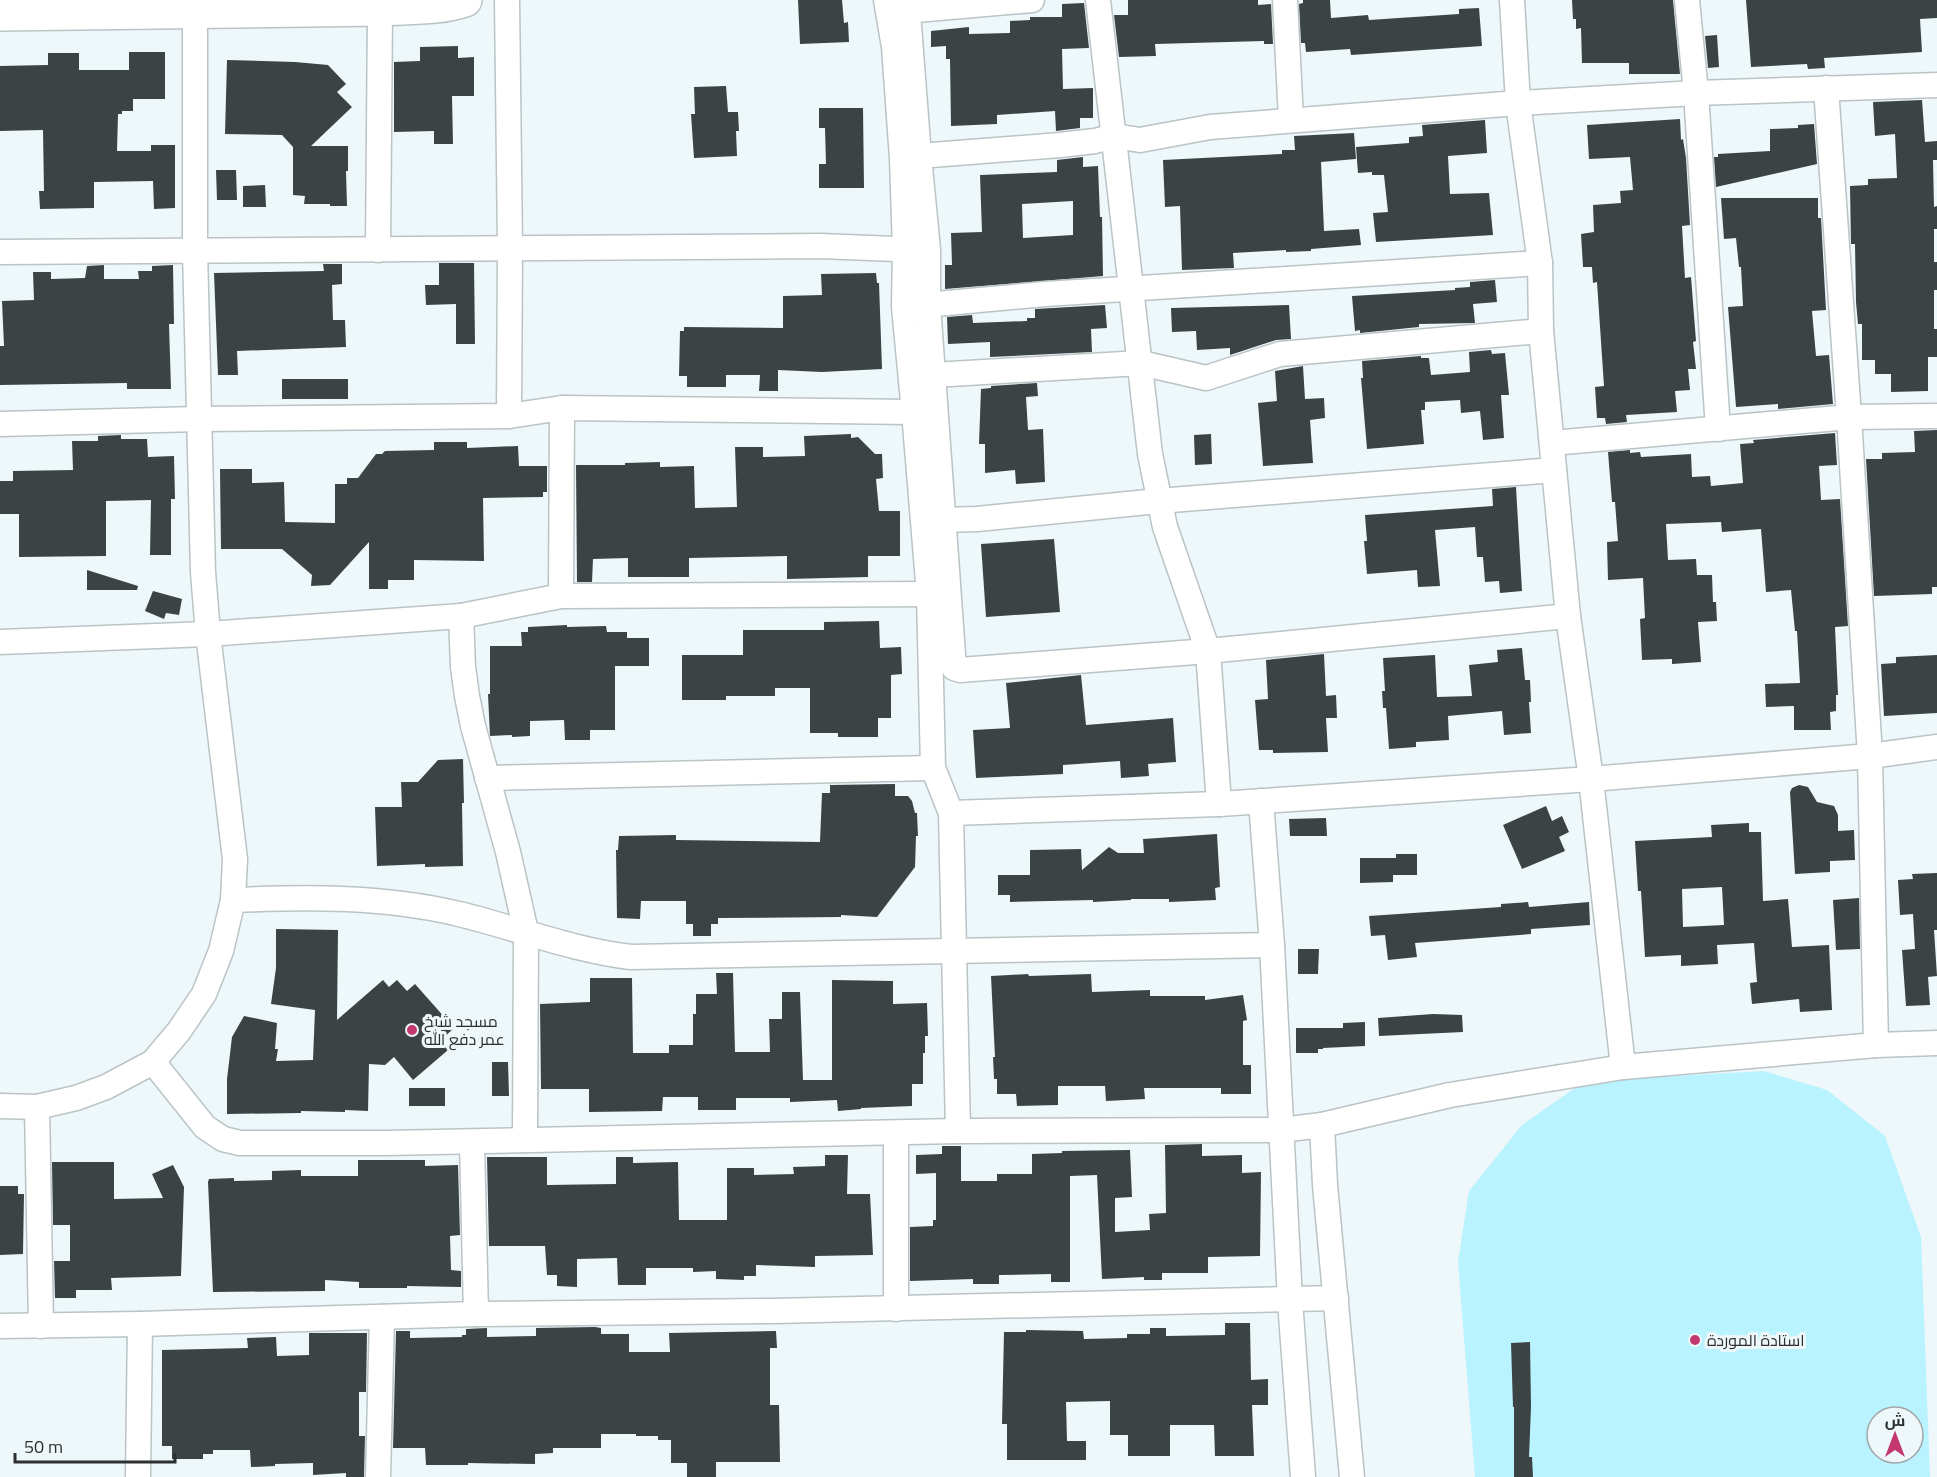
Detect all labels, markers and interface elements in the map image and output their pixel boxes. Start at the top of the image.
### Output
place label: مسجد شيخ عمر دفع الله [424,1009,505,1051]
marker: مسجد شيخ عمر دفع الله [405,1023,419,1037]
place label: استادة الموردة [1707,1328,1805,1352]
marker: استادة الموردة [1688,1333,1702,1347]
north arrow [1865,1405,1925,1465]
text: ش [1885,1408,1905,1432]
scale bar [15,1426,176,1464]
text: 50 m [24,1433,63,1460]

